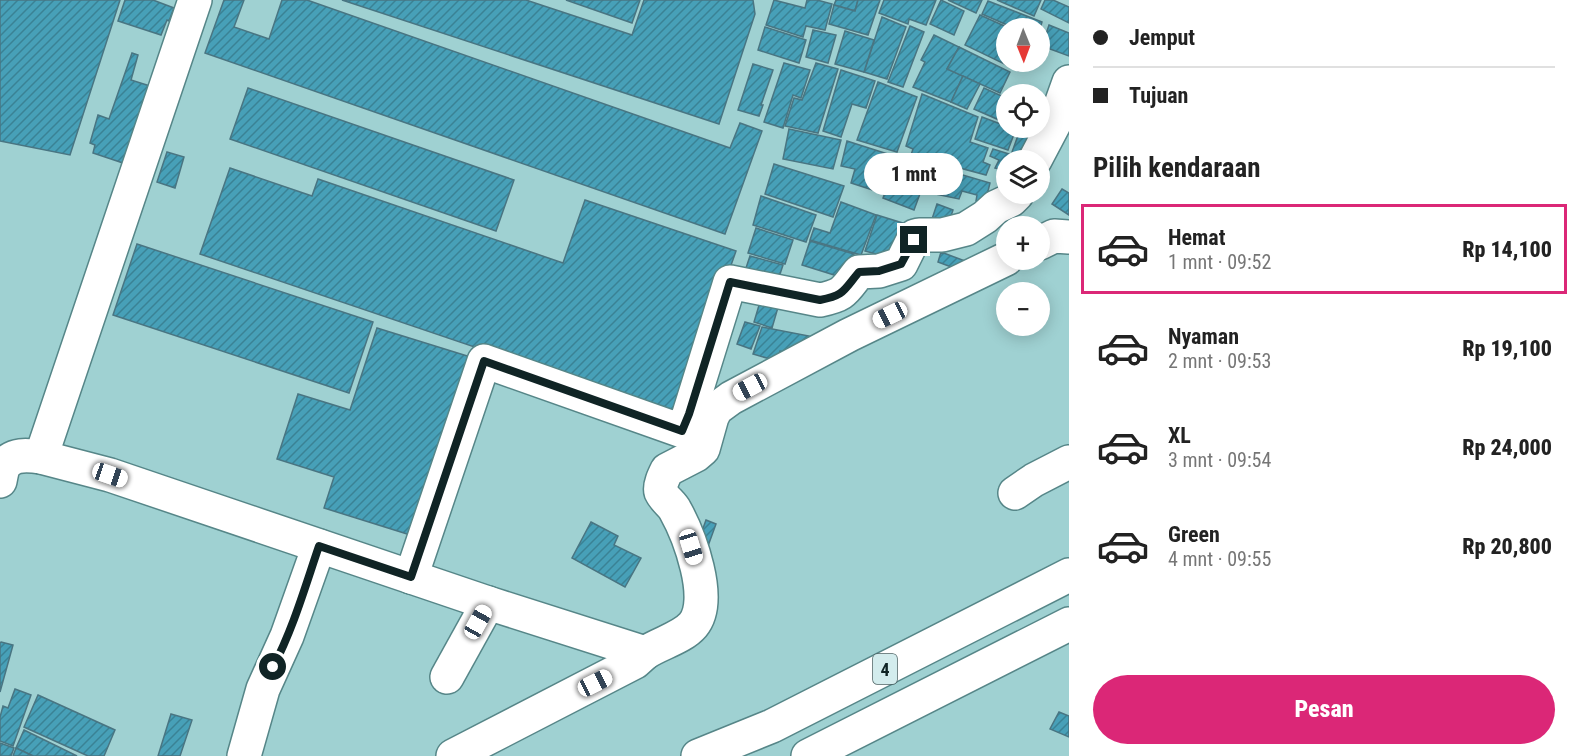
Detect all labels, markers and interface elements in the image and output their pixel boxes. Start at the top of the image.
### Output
north arrow [996,18,1050,72]
map controls [996,18,1050,336]
text: Jemput [1129,25,1195,50]
text: Tujuan [1129,83,1188,108]
button: locate [996,84,1050,138]
button: layers [996,150,1050,204]
text: Pilih kendaraan [1093,152,1261,184]
callout: 1 mnt [864,153,964,195]
text: 1 mnt [891,162,936,186]
button: + [996,216,1050,270]
icon: car [1096,222,1150,276]
text: Hemat [1168,225,1225,250]
route end [900,226,927,253]
text: Rp 14,100 [1462,237,1552,262]
text: 1 mnt · 09:52 [1168,250,1271,274]
button: − [996,282,1050,336]
car [870,299,910,331]
icon: car [1096,321,1150,375]
text: Nyaman [1168,324,1239,349]
text: Rp 19,100 [1462,336,1552,361]
text: 2 mnt · 09:53 [1168,349,1271,373]
car [730,371,770,403]
icon: car [1096,420,1150,474]
text: XL [1168,423,1191,448]
text: Rp 24,000 [1462,435,1552,460]
text: 3 mnt · 09:54 [1168,448,1271,472]
car [90,461,130,489]
icon: car [1096,519,1150,573]
text: Green [1168,522,1220,547]
car [677,527,705,567]
text: Rp 20,800 [1462,534,1552,559]
text: 4 mnt · 09:55 [1168,547,1271,571]
car [461,602,495,642]
route start [259,653,286,680]
road number: 4 [873,654,897,684]
car [575,667,615,699]
button: Pesan [1093,675,1555,744]

